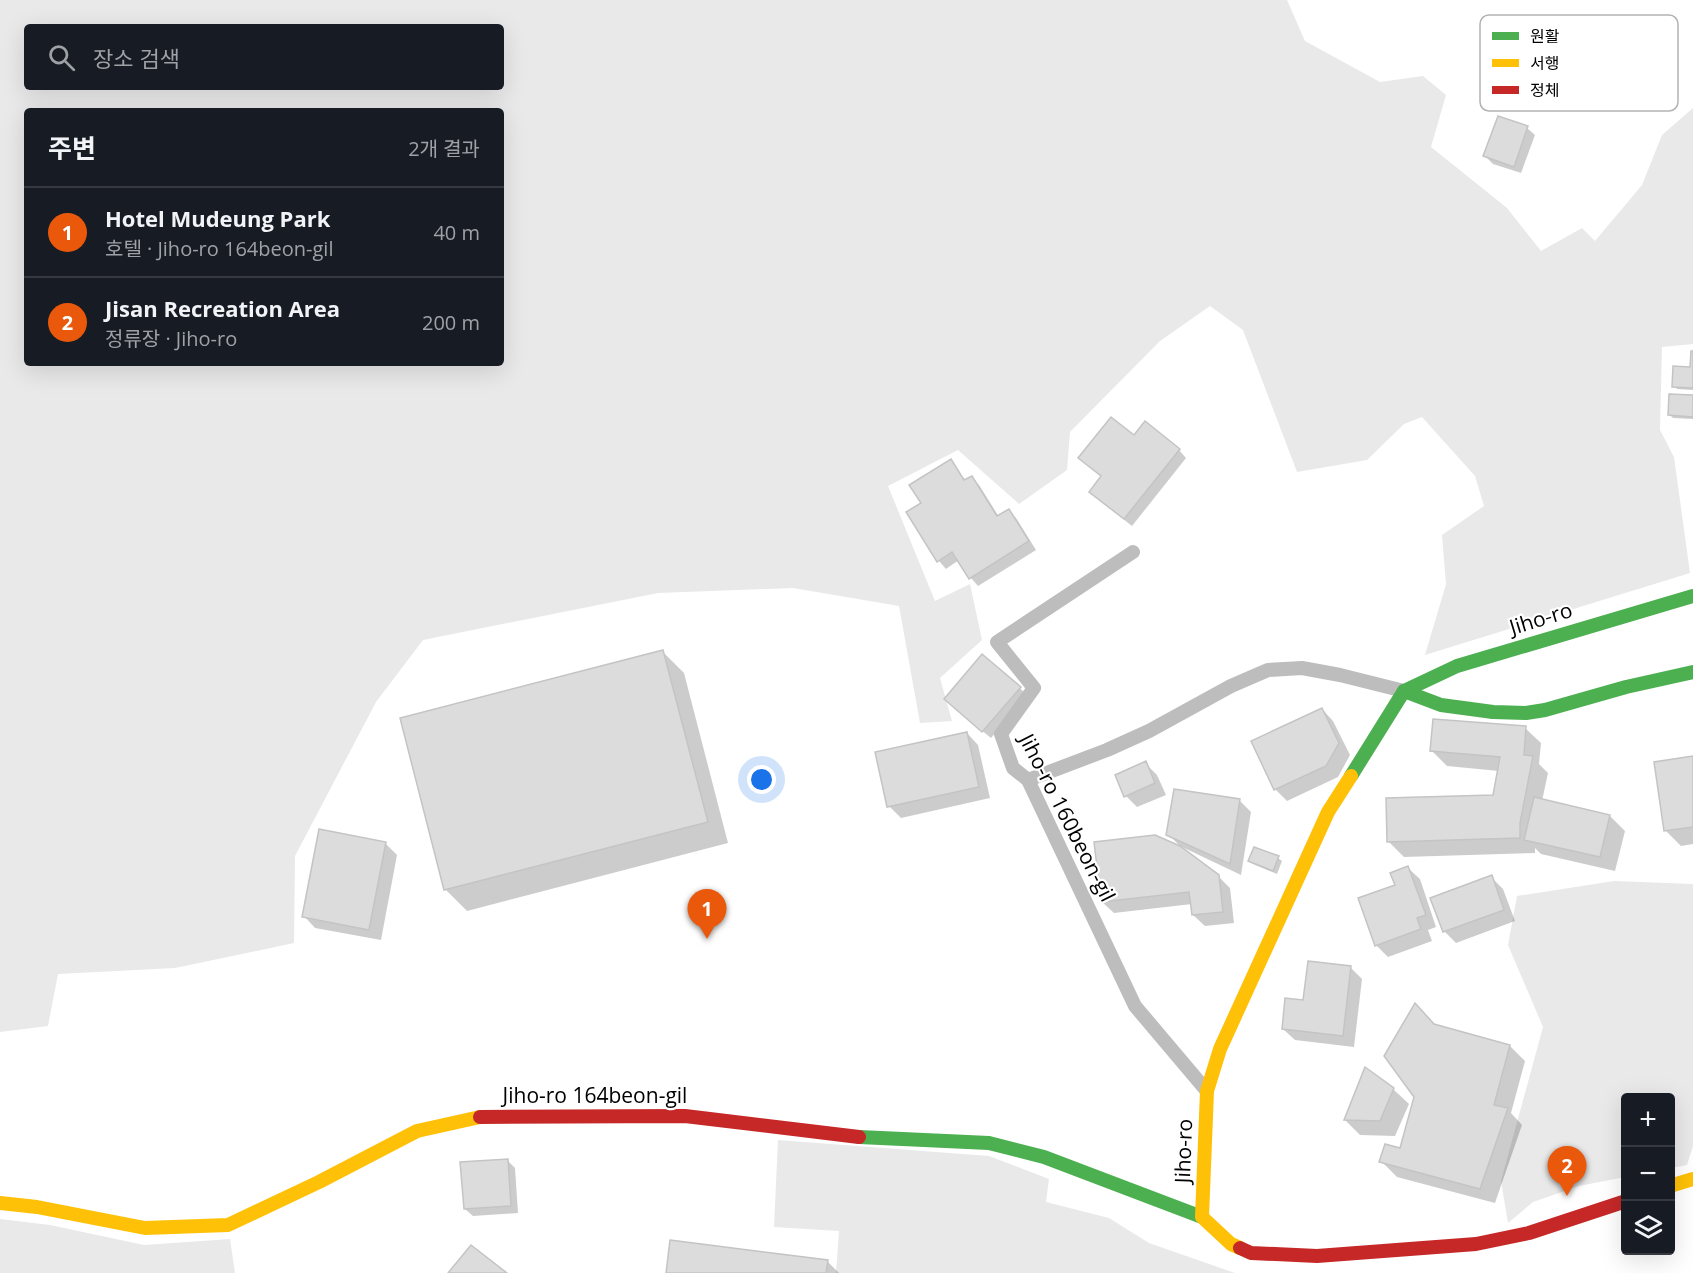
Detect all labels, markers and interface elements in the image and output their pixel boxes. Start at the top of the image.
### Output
legend [1480,15,1678,111]
search box [24,24,504,90]
text: 원활 [1530,25,1560,47]
icon: search [45,41,78,74]
text: 장소 검색 [93,43,180,73]
text: 서행 [1530,52,1559,74]
text: 정체 [1530,79,1559,101]
text: 주변 [48,130,96,166]
text: 2개 결과 [408,135,480,162]
text: Hotel Mudeung Park [105,203,330,233]
text: 1 [62,219,73,246]
text: 40 m [433,219,480,246]
text: 호텔 · Jiho-ro 164beon-gil [105,235,333,262]
text: Jisan Recreation Area [105,293,340,323]
text: 2 [62,309,73,336]
text: 200 m [422,309,480,336]
text: 정류장 · Jiho-ro [105,325,237,352]
street label: Jiho-ro [1504,595,1576,641]
street label: Jiho-ro 160beon-gil [1013,727,1122,906]
your location [747,765,776,794]
pin: 1 [688,890,726,939]
street label: Jiho-ro 164beon-gil [501,1081,687,1109]
map controls [1621,1093,1675,1255]
button: + [1621,1093,1675,1147]
street label: Jiho-ro [1168,1118,1198,1186]
pin: 2 [1548,1146,1586,1196]
button: − [1621,1147,1675,1201]
button: layers [1621,1201,1675,1255]

